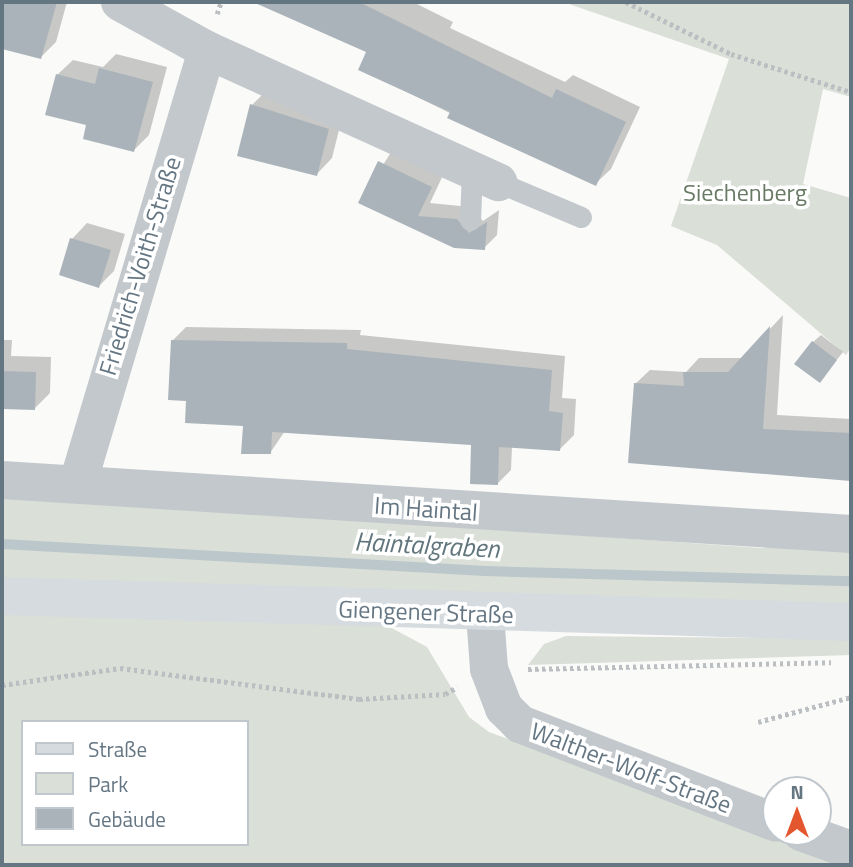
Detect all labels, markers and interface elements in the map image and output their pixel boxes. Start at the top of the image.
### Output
street label: Friedrich-Voith-Straße [93,153,187,379]
park label: Siechenberg [683,179,807,207]
street label: Im Haintal [373,491,479,527]
water label: Haintalgraben [354,526,500,564]
street label: Giengener Straße [338,595,514,629]
street label: Walther-Wolf-Straße [527,716,735,820]
legend [21,720,248,846]
text: Straße [88,733,147,765]
text: Park [88,768,128,800]
north arrow [762,776,832,846]
text: N [790,777,804,806]
text: Gebäude [88,803,166,835]

